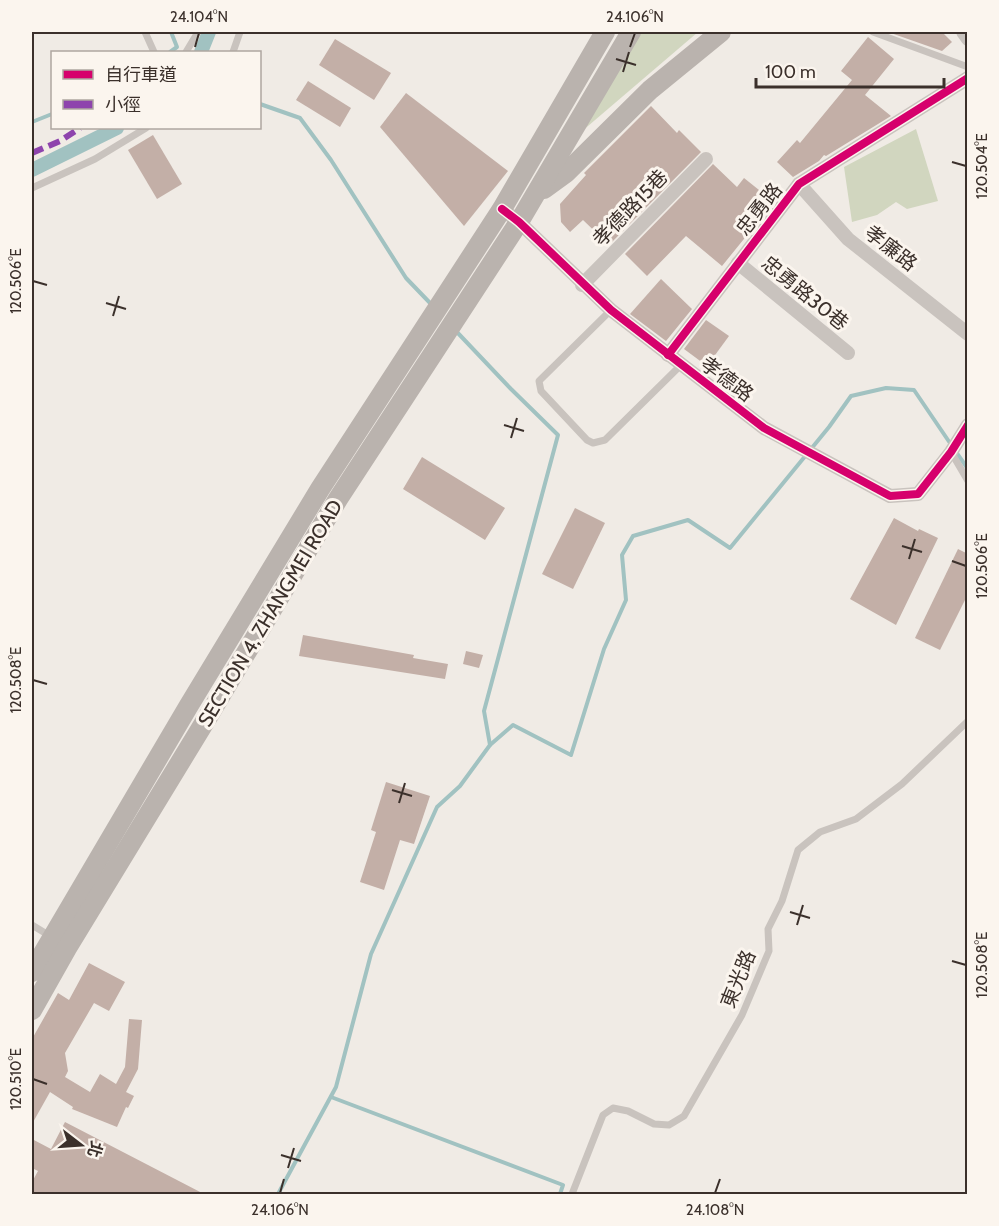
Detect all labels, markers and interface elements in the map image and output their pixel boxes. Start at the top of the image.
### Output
text: 24.104°N [170,8,228,26]
text: 24.106°N [606,8,664,26]
legend [51,51,261,129]
scale bar [756,51,944,89]
text: 100 m [765,61,816,83]
text: 自行車道 [105,64,177,86]
text: 小徑 [105,94,141,116]
text: 120.504°E [973,133,991,199]
street label: 孝德路15巷 [588,165,672,251]
street label: 忠勇路 [731,178,787,240]
street label: 孝廉路 [860,220,922,276]
text: 120.506°E [7,248,25,314]
street label: 忠勇路30巷 [757,251,853,335]
street label: 孝德路 [696,351,758,407]
street label: SECTION 4, ZHANGMEI ROAD [193,495,347,731]
text: 120.506°E [973,533,991,599]
text: 120.508°E [7,647,25,713]
text: 120.508°E [973,932,991,998]
street label: 東光路 [716,947,760,1011]
text: 120.510°E [7,1048,25,1110]
north arrow [51,1115,111,1175]
text: 北 [83,1139,106,1160]
text: 24.106°N [251,1201,309,1219]
text: 24.108°N [686,1201,744,1219]

